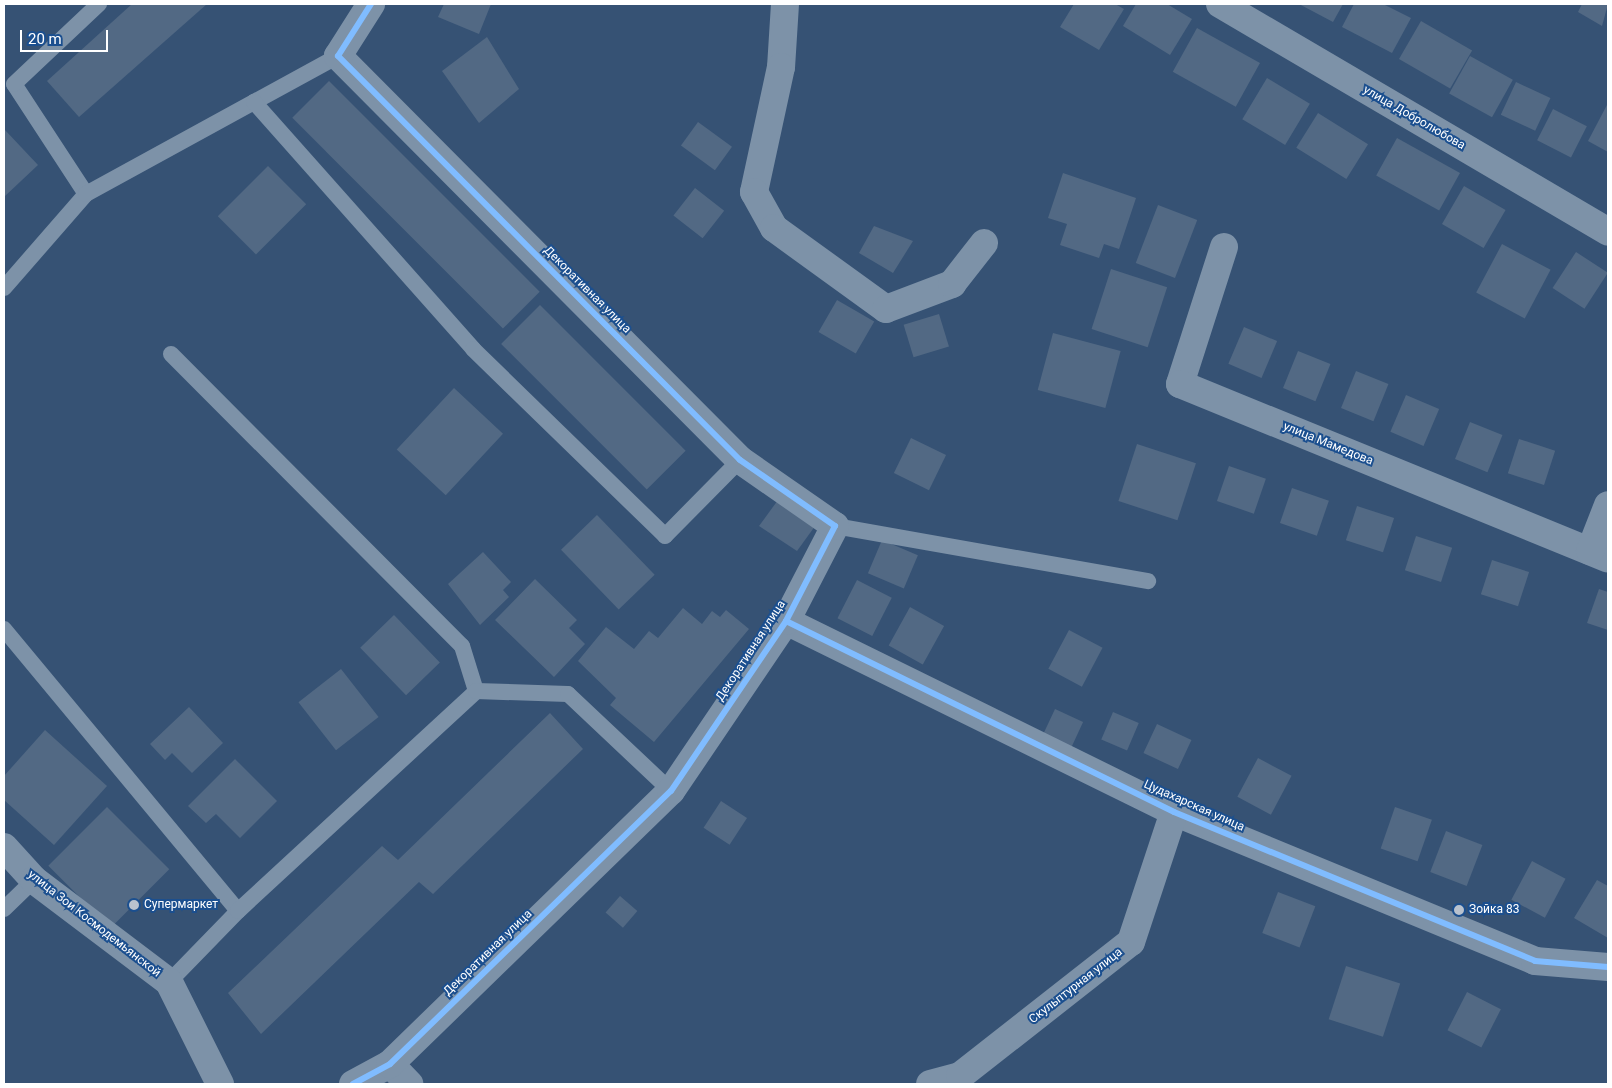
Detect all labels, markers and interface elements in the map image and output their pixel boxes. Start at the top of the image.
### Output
scale bar [22,20,110,52]
text: 20 m [28,30,62,48]
street label: улица Добролюбова [1360,83,1468,153]
street label: Декоративная улица [540,243,634,337]
street label: улица Мамедова [1281,419,1375,469]
street label: Декоративная улица [713,598,789,704]
street label: Цудахарская улица [1141,777,1247,835]
street label: улица Зои Космодемьянской [25,868,163,980]
place label: Супермаркет [144,898,218,912]
marker: Супермаркет [128,899,140,911]
place label: Зойка 83 [1469,903,1519,917]
marker: Зойка 83 [1453,904,1465,916]
street label: Декоративная улица [441,907,535,999]
street label: Скульптурная улица [1027,945,1125,1027]

